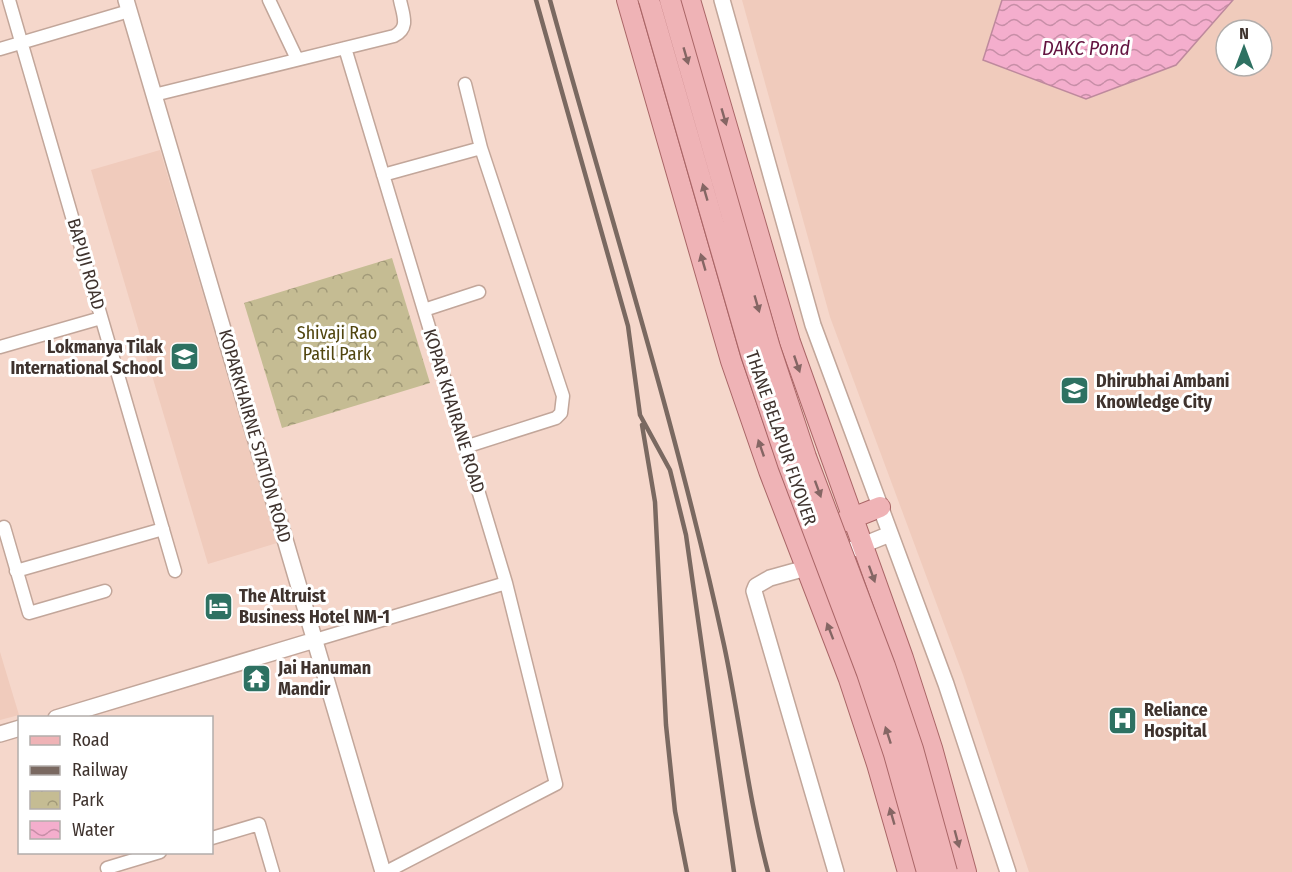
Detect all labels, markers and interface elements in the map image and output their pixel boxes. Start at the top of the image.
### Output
north arrow [1214,18,1274,78]
text: N [1239,24,1249,43]
water label: DAKC Pond [1042,36,1130,60]
one-way arrow [682,47,691,65]
one-way arrow [720,108,729,126]
one-way arrow [700,183,709,201]
street label: BAPUJI ROAD [63,216,109,312]
one-way arrow [698,253,707,271]
one-way arrow [753,295,762,313]
park label: Shivaji Rao Patil Park [297,322,377,365]
street label: KOPAR KHAIRANE ROAD [419,326,489,496]
street label: KOPARKHAIRNE STATION ROAD [214,327,296,545]
place label: Lokmanya Tilak International School [10,336,164,379]
school or university icon: Lokmanya Tilak International School [168,341,200,373]
street label: THANE BELAPUR FLYOVER [741,348,821,528]
one-way arrow [793,355,803,373]
place label: Dhirubhai Ambani Knowledge City [1096,370,1229,413]
school or university icon: Dhirubhai Ambani Knowledge City [1059,375,1091,407]
one-way arrow [756,439,765,457]
one-way arrow [813,481,823,499]
one-way arrow [868,565,877,583]
place label: The Altruist Business Hotel NM-1 [239,585,390,628]
hotel icon: The Altruist Business Hotel NM-1 [202,590,234,622]
one-way arrow [825,622,834,640]
place label: Jai Hanuman Mandir [277,657,371,700]
temple icon: Jai Hanuman Mandir [241,662,273,694]
place label: Reliance Hospital [1144,699,1208,742]
hospital icon: Reliance Hospital [1107,704,1139,736]
legend [18,716,213,854]
one-way arrow [883,726,892,744]
text: Road [72,729,109,751]
text: Railway [72,759,128,781]
text: Park [72,789,105,811]
one-way arrow [887,807,896,825]
text: Water [72,819,115,841]
one-way arrow [953,830,963,848]

